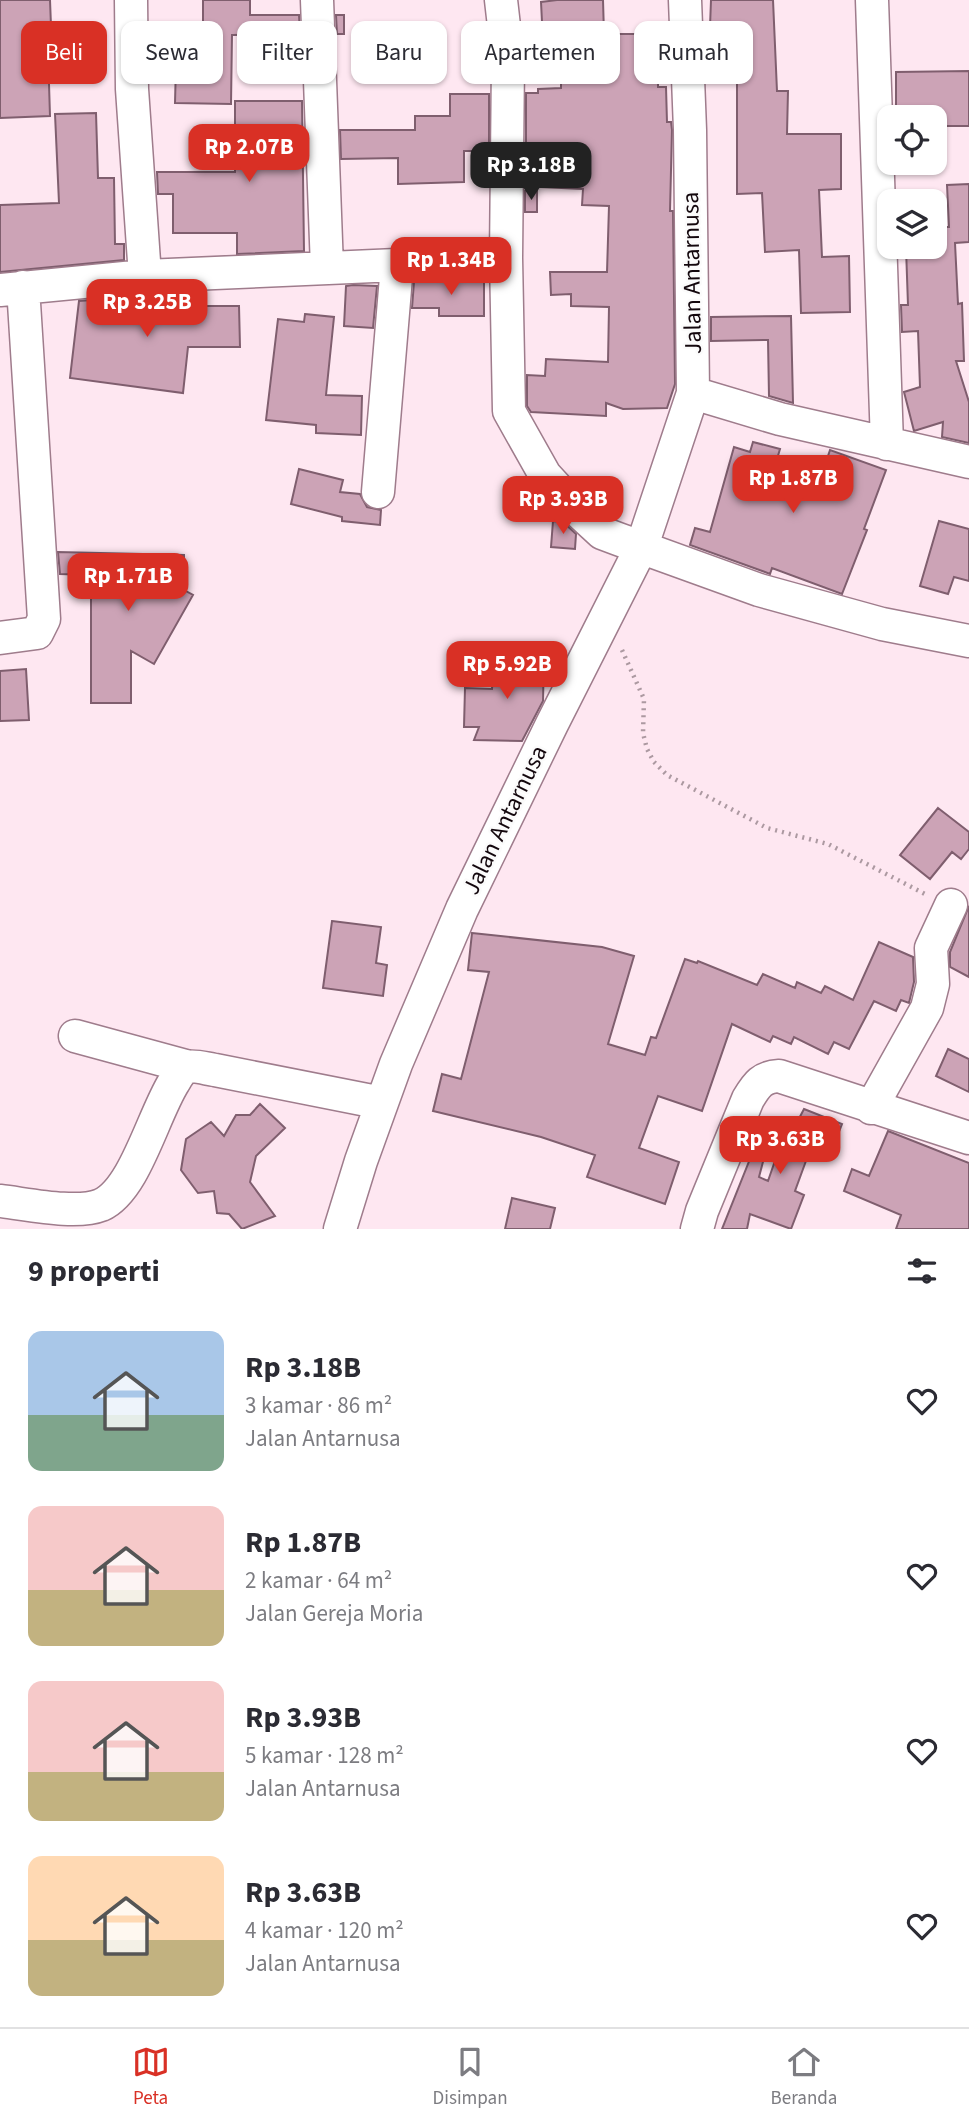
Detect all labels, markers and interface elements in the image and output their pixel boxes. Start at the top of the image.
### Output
chip: Beli [21,21,107,84]
chip: Sewa [121,21,223,84]
chip: Filter [237,21,337,84]
chip: Baru [351,21,447,84]
chip: Apartemen [461,21,620,84]
chip: Rumah [634,21,753,84]
map controls [877,105,947,259]
button: locate [877,105,947,175]
pin: Rp 2.07B [177,124,321,184]
text: Rp 2.07B [204,130,294,163]
pin: Rp 3.18B [459,142,603,202]
text: Rp 3.18B [486,148,576,181]
button: layers [877,189,947,259]
street label: Jalan Antarnusa [673,192,711,354]
pin: Rp 1.34B [379,238,523,297]
text: Rp 1.34B [406,243,496,276]
pin: Rp 3.25B [75,280,219,339]
text: Rp 3.25B [102,285,192,318]
pin: Rp 1.87B [721,456,865,515]
text: Rp 1.87B [748,461,838,494]
pin: Rp 3.93B [491,476,635,536]
text: Rp 3.93B [518,482,608,515]
pin: Rp 1.71B [56,554,200,613]
text: Rp 1.71B [83,559,173,592]
pin: Rp 5.92B [435,642,579,701]
text: Rp 5.92B [462,647,552,680]
street label: Jalan Antarnusa [454,739,556,901]
pin: Rp 3.63B [708,1116,852,1176]
text: Rp 3.63B [735,1122,825,1155]
text: 9 properti [28,1250,160,1293]
icon: filters [903,1252,941,1290]
text: Rp 3.18B [245,1346,361,1389]
icon: home [84,1359,168,1443]
icon: heart [903,1382,941,1420]
text: 3 kamar · 86 m² [245,1389,392,1422]
text: Jalan Antarnusa [245,1422,401,1455]
text: Rp 1.87B [245,1521,361,1564]
icon: home [84,1534,168,1618]
icon: heart [903,1557,941,1595]
text: 2 kamar · 64 m² [245,1564,392,1597]
text: Jalan Gereja Moria [245,1597,423,1630]
text: Rp 3.93B [245,1696,361,1739]
icon: home [84,1709,168,1793]
icon: heart [903,1732,941,1770]
text: 5 kamar · 128 m² [245,1739,404,1772]
text: Jalan Antarnusa [245,1772,401,1805]
text: Rp 3.63B [245,1871,361,1914]
icon: home [84,1884,168,1968]
icon: heart [903,1907,941,1945]
text: 4 kamar · 120 m² [245,1914,404,1947]
text: Jalan Antarnusa [245,1947,401,1980]
tab: Peta [132,2043,170,2112]
tab: Disimpan [433,2043,508,2112]
tab: Beranda [771,2043,837,2112]

